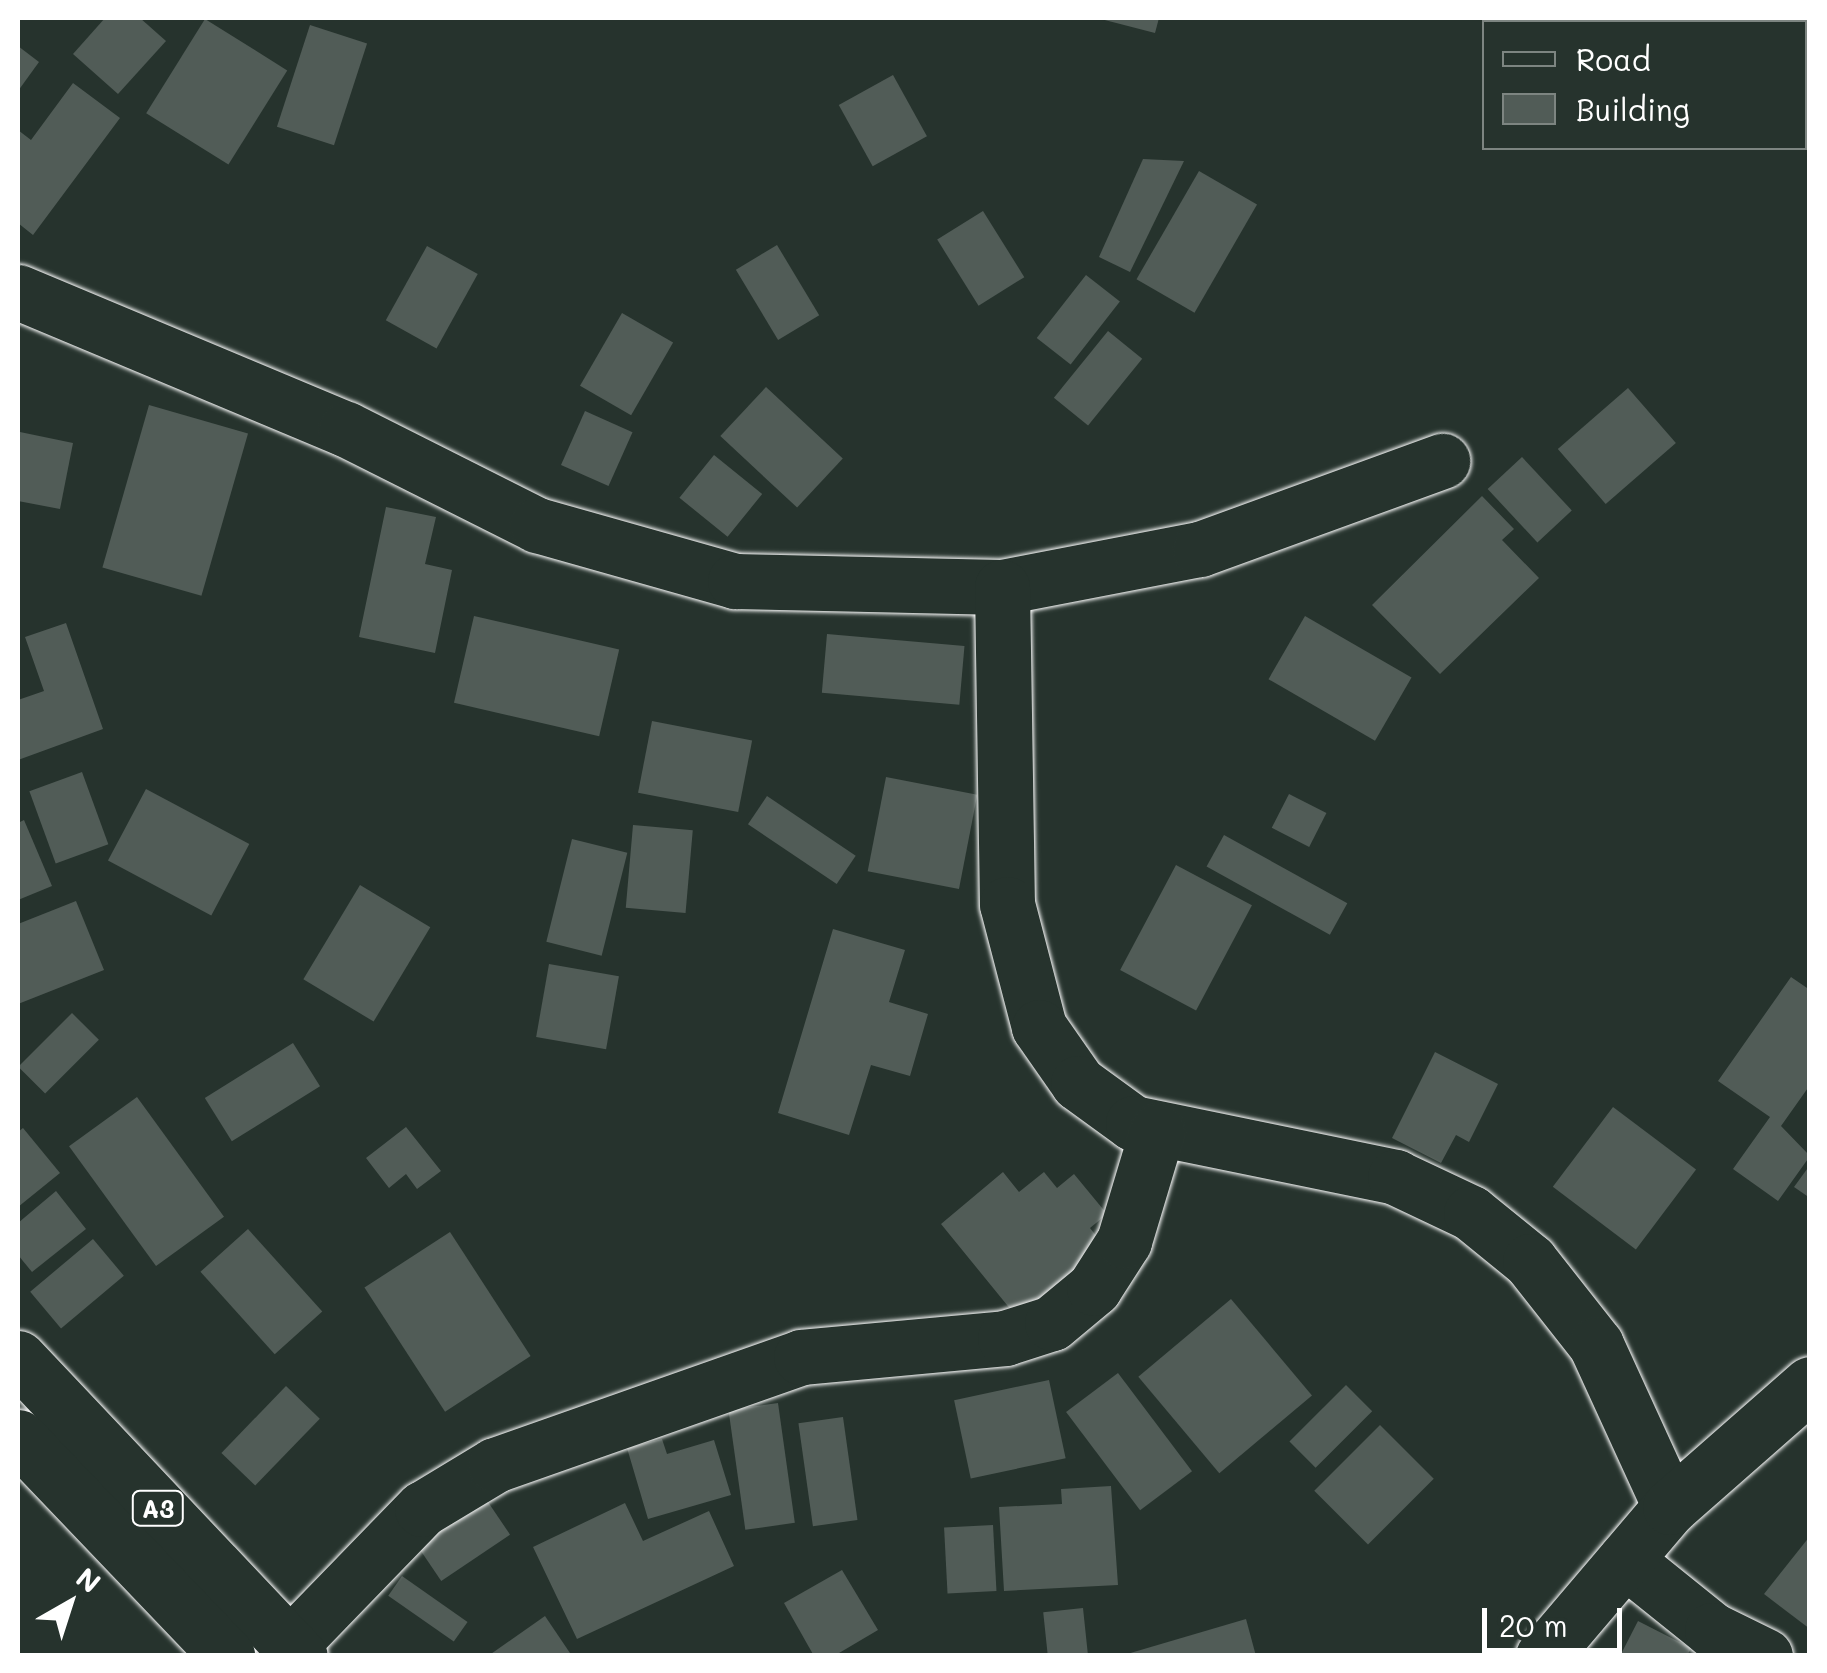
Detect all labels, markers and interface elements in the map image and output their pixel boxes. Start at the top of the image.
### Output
legend [1482,20,1807,150]
text: Road [1576,39,1651,79]
text: Building [1576,89,1690,129]
road number: A3 [130,1488,186,1528]
north arrow [20,1553,120,1653]
text: N [69,1559,108,1600]
scale bar [1487,1588,1627,1650]
text: 20 m [1499,1605,1568,1645]

